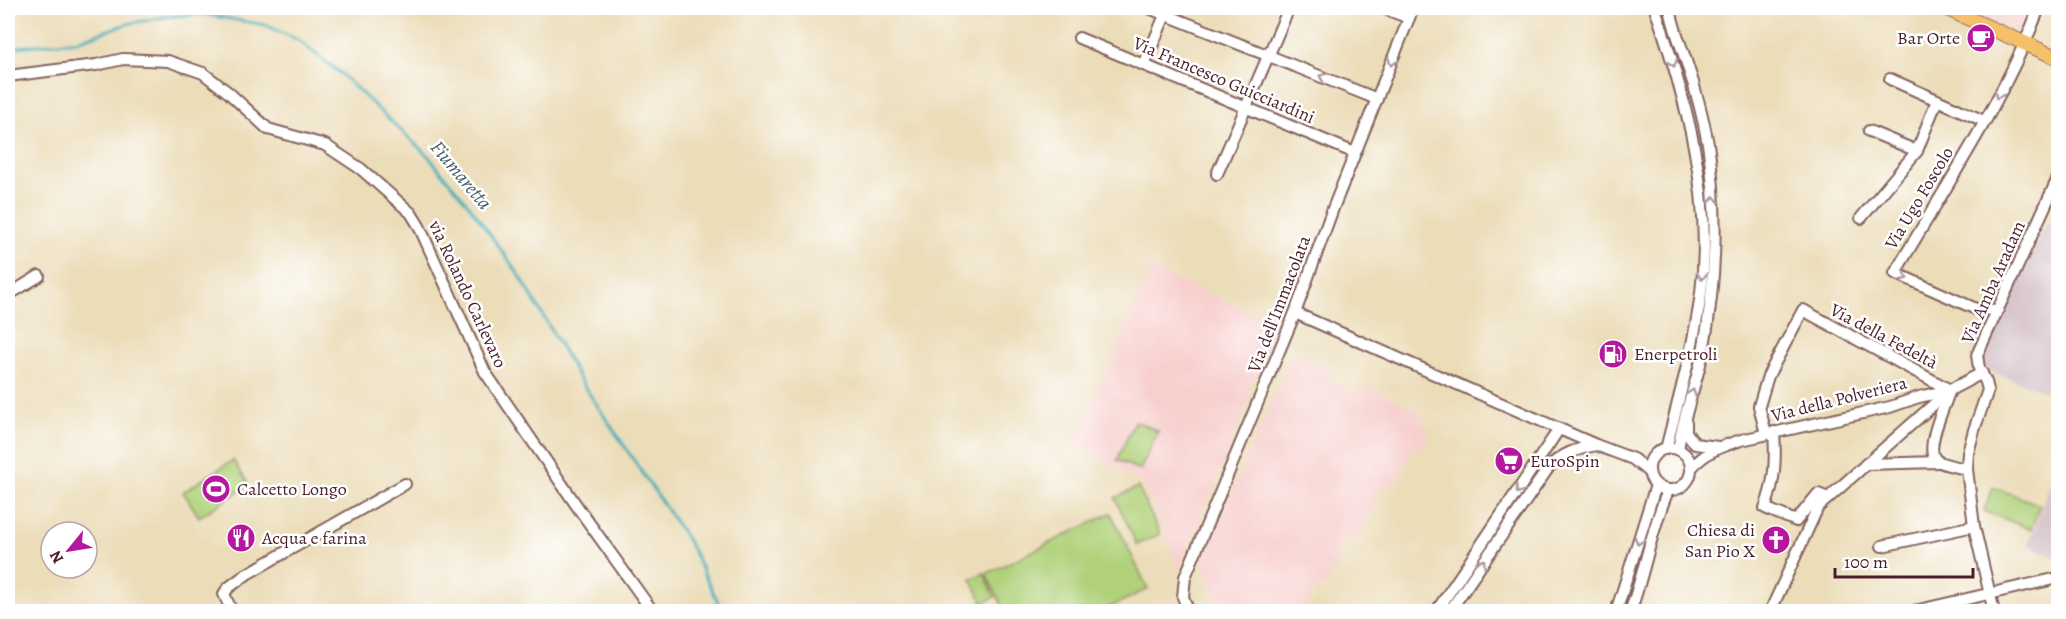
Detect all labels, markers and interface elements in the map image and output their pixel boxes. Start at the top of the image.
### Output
cafe icon: Bar Orte [1965,22,1997,54]
place label: Bar Orte [1897,26,1960,50]
street label: Via Francesco Guicciardini [1129,30,1318,129]
one-way arrow [1386,56,1399,67]
one-way arrow [1666,57,1678,68]
one-way arrow [1318,72,1329,84]
one-way arrow [1994,89,2005,99]
water label: Fiumaretta [424,135,498,215]
street label: Via Ugo Foscolo [1878,142,1959,254]
one-way arrow [1708,196,1721,205]
street label: via Rolando Carlevaro [423,215,513,372]
street label: Via Amba Aradam [1955,217,2031,348]
street label: Via dell'Immacolata [1241,231,1316,377]
one-way arrow [1898,270,1909,282]
one-way arrow [1696,271,1709,280]
street label: Via della Fedeltà [1825,297,1943,375]
fuel station icon: Enerpetroli [1597,338,1629,370]
place label: Enerpetroli [1634,342,1718,366]
street label: Via della Polveriera [1768,370,1910,428]
one-way arrow [1685,388,1697,399]
supermarket icon: EuroSpin [1493,445,1525,477]
place label: EuroSpin [1530,449,1600,473]
sports icon: Calcetto Longo [200,473,232,505]
place label: Calcetto Longo [237,477,347,501]
one-way arrow [1515,483,1526,494]
place label: Chiesa di San Pio X [1685,518,1755,563]
north arrow [39,520,99,580]
restaurant icon: Acqua e farina [225,522,257,554]
church icon: Chiesa di San Pio X [1760,524,1792,556]
place label: Acqua e farina [261,526,367,550]
one-way arrow [1634,535,1646,546]
scale bar [1835,541,1973,579]
text: N [44,546,69,568]
text: 100 m [1844,550,1888,574]
one-way arrow [1474,559,1486,569]

